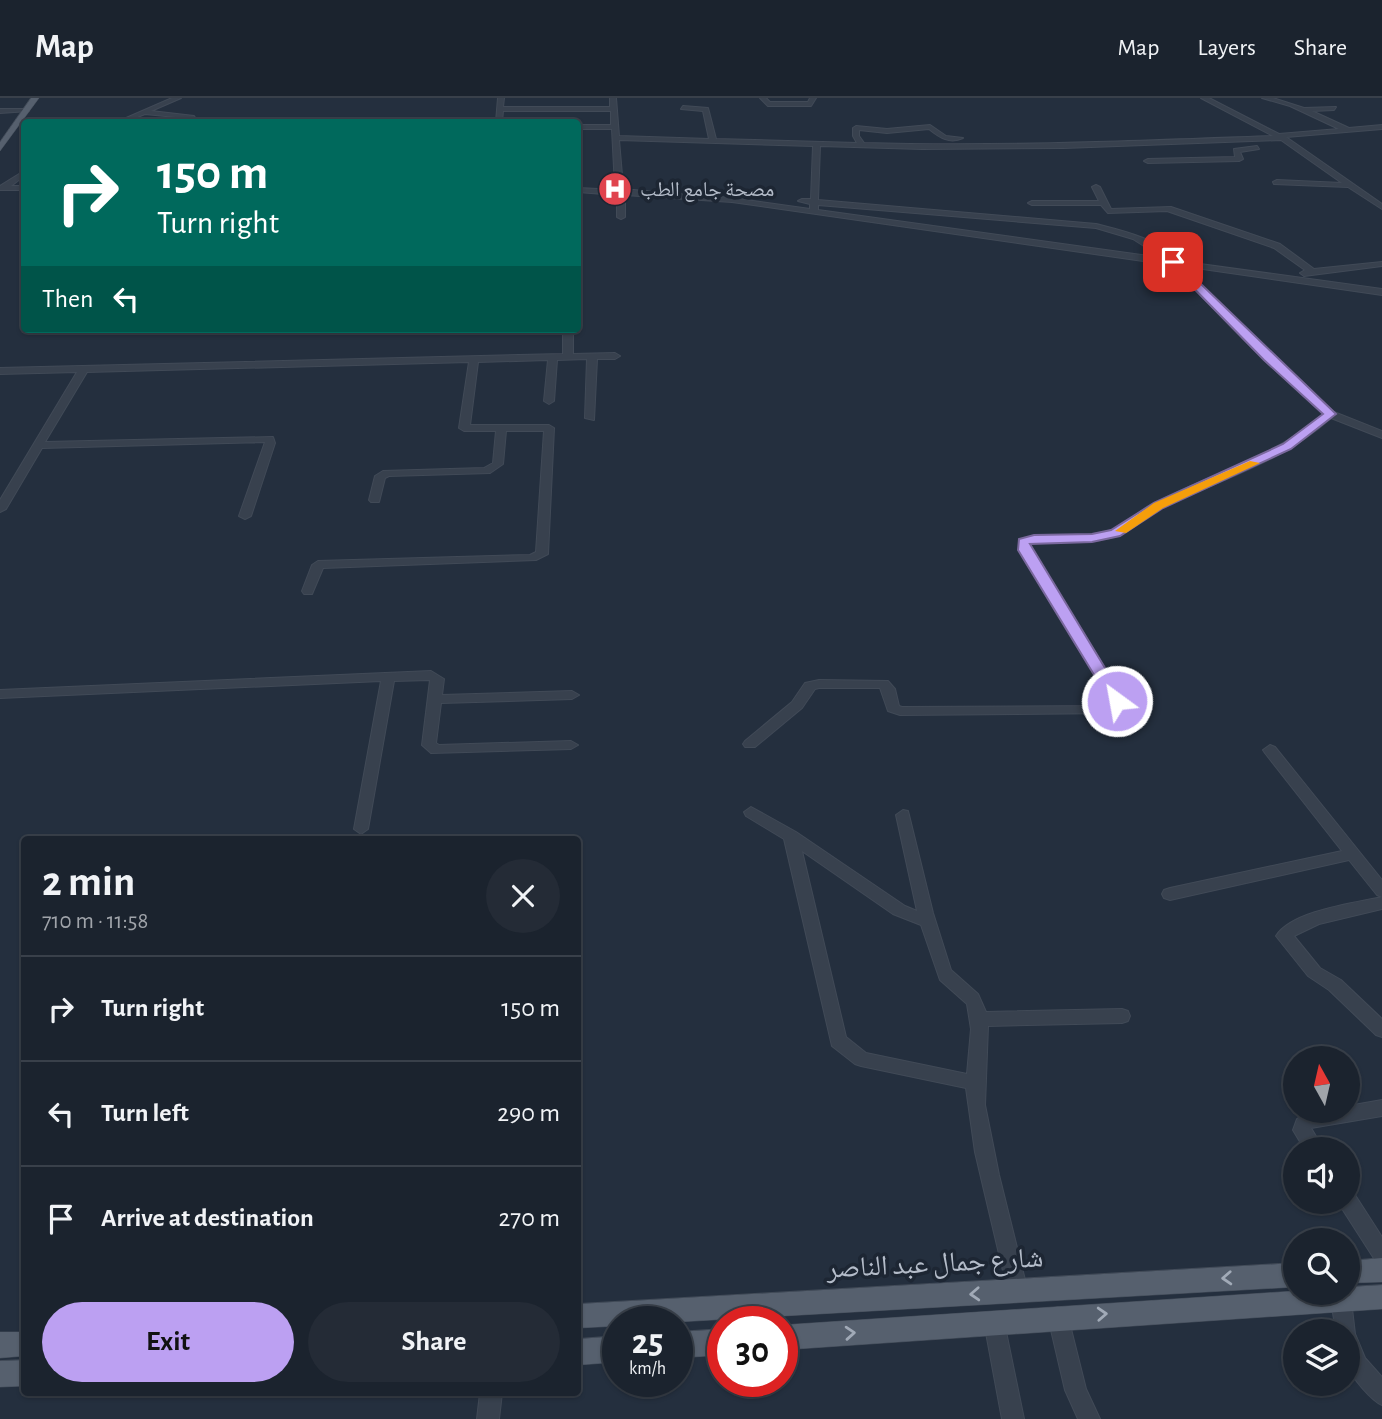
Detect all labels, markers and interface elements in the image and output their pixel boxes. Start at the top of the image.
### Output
text: Map [35,31,94,64]
text: Map [1117,36,1159,60]
text: Layers [1197,36,1256,60]
text: Share [1294,36,1347,60]
icon: right [42,147,133,238]
text: 150 m [157,149,268,198]
hospital icon: مصحة جامع الطب [596,170,634,208]
place label: مصحة جامع الطب [640,179,774,202]
text: Turn right [157,207,279,239]
pin [1143,232,1203,292]
icon: arrive [1154,243,1192,281]
icon: left [107,280,145,318]
text: Then [42,286,93,312]
position arrow [1080,664,1154,738]
button: close [486,859,560,933]
text: 2 min [42,861,135,903]
text: 710 m · 11:58 [42,910,148,933]
icon: right [42,990,80,1028]
text: Turn right [101,995,204,1021]
text: 150 m [501,995,560,1021]
north arrow [1283,1046,1360,1124]
map controls [1283,1046,1360,1396]
icon: left [42,1095,80,1133]
text: Turn left [101,1100,189,1126]
text: 290 m [497,1100,560,1126]
button: sound [1283,1137,1360,1214]
icon: arrive [42,1200,80,1238]
text: Arrive at destination [101,1205,314,1231]
text: 270 m [499,1205,560,1231]
button: search [1283,1228,1360,1305]
street label: شارع جمال عبد الناصر [825,1244,1044,1286]
one-way arrow [1221,1270,1232,1285]
one-way arrow [970,1287,981,1302]
button: Exit [42,1302,294,1382]
button: Share [308,1302,560,1382]
speed limit sign: 30 [707,1306,798,1397]
one-way arrow [1096,1307,1107,1322]
button: layers [1283,1319,1360,1396]
text: 25 [632,1325,663,1360]
one-way arrow [845,1325,856,1340]
text: km/h [629,1360,666,1378]

